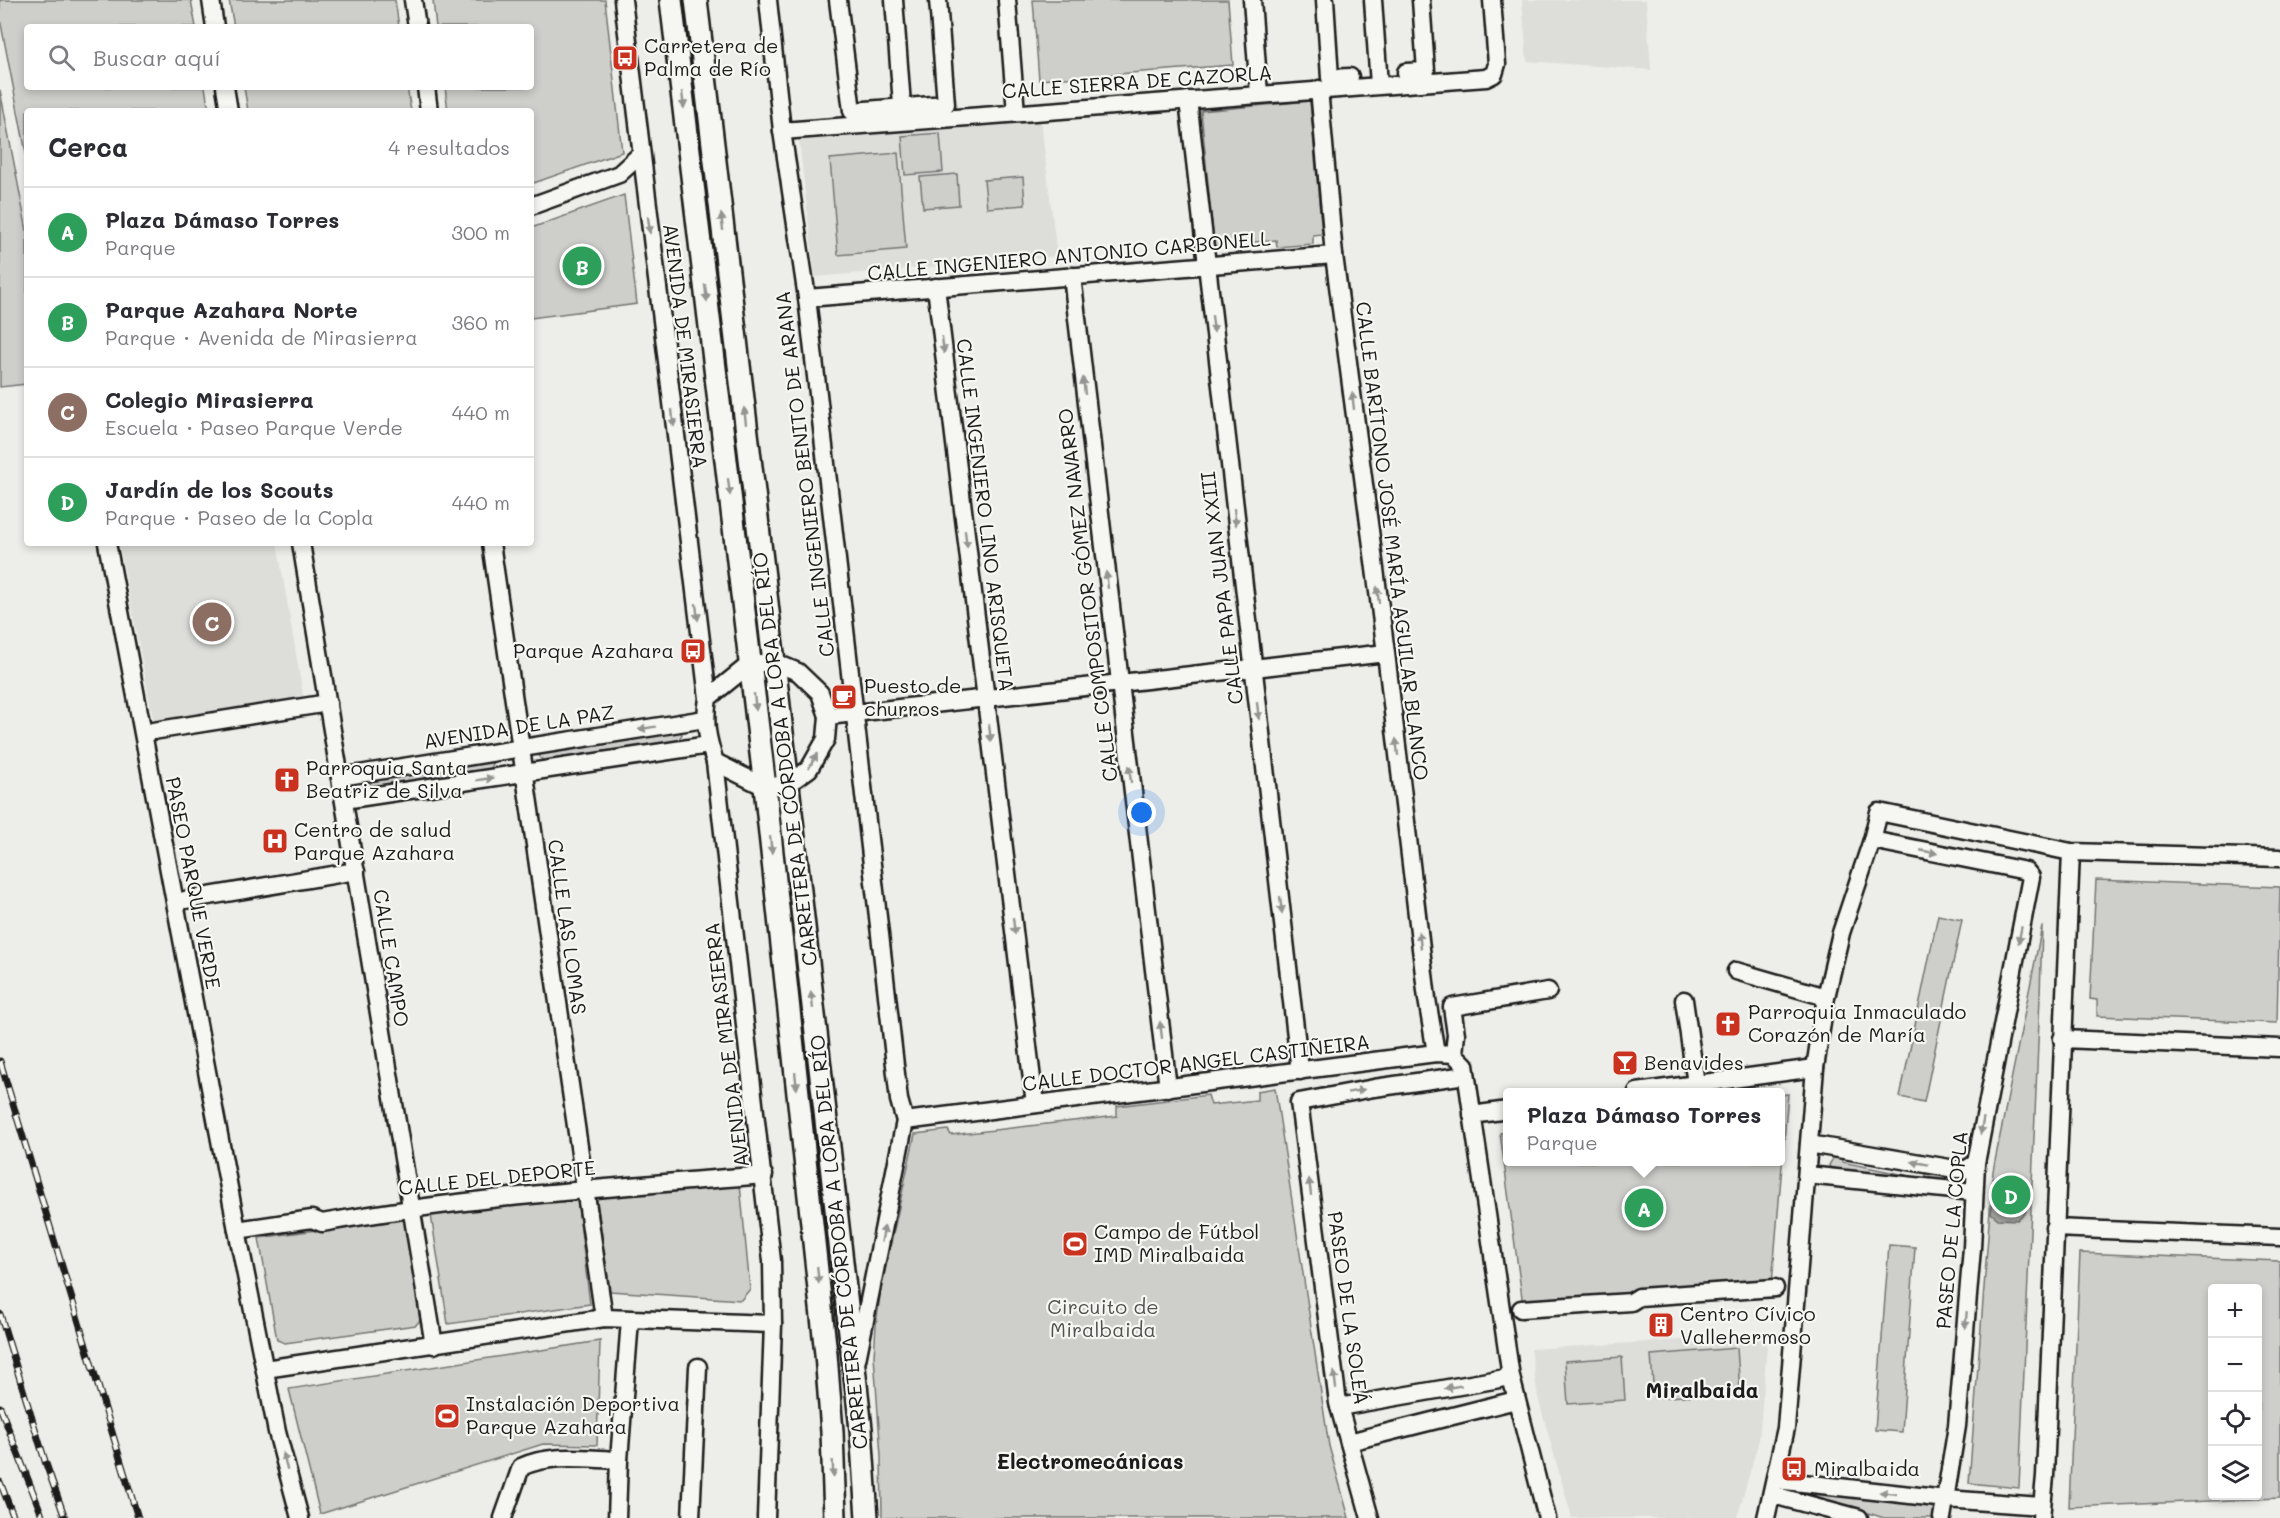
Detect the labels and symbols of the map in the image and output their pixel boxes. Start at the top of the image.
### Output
place label: Carretera de Palma de Río [644,32,778,81]
bus stop icon: Carretera de Palma de Río [610,43,640,73]
street label: CALLE SIERRA DE CAZORLA [1001,59,1273,103]
one-way arrow [678,90,688,109]
one-way arrow [718,213,727,232]
one-way arrow [645,216,654,235]
street label: AVENIDA DE MIRASIERRA [658,222,714,470]
street label: CALLE INGENIERO ANTONIO CARBONELL [866,224,1272,286]
pin: B [562,244,602,288]
one-way arrow [701,284,711,303]
street label: CALLE INGENIERO BENITO DE ARANA [769,290,839,659]
street label: CALLE BARÍTONO JOSÉ MARÍA AGUILAR BLANCO [1351,300,1435,782]
one-way arrow [1208,314,1218,333]
one-way arrow [938,336,947,355]
street label: CALLE INGENIERO LINO ARISQUETA [951,337,1021,693]
one-way arrow [1080,377,1089,396]
one-way arrow [1348,392,1358,411]
one-way arrow [740,406,750,425]
street label: CALLE COMPOSITOR GÓMEZ NAVARRO [1051,407,1123,783]
one-way arrow [669,409,678,428]
street label: CALLE PAPA JUAN XXIII [1194,470,1248,706]
one-way arrow [724,478,734,497]
one-way arrow [1230,508,1240,527]
one-way arrow [962,530,971,549]
street label: CARRETERA DE CÓRDOBA A LORA DEL RÍO [746,551,822,968]
one-way arrow [1102,570,1112,589]
one-way arrow [1374,585,1383,604]
pin: C [192,600,232,644]
one-way arrow [692,603,701,622]
bus stop icon: Parque Azahara [678,636,708,666]
place label: Parque Azahara [513,637,674,663]
place label: Puesto de churros [864,672,961,721]
cafe icon: Puesto de churros [829,682,859,712]
one-way arrow [750,692,759,711]
street label: AVENIDA DE LA PAZ [422,698,616,754]
one-way arrow [1253,702,1262,721]
one-way arrow [638,723,657,732]
one-way arrow [985,723,995,742]
one-way arrow [1392,737,1402,756]
one-way arrow [808,753,819,769]
place label: Parroquia Santa Beatriz de Silva [306,754,467,803]
one-way arrow [1126,764,1135,783]
church icon: Parroquia Santa Beatriz de Silva [272,765,302,795]
street label: PASEO PARQUE VERDE [161,774,227,991]
one-way arrow [475,775,494,784]
your location [1127,798,1156,827]
place label: Centro de salud Parque Azahara [294,816,455,865]
hospital icon: Centro de salud Parque Azahara [260,826,290,856]
one-way arrow [766,836,776,855]
street label: CALLE LAS LOMAS [543,838,593,1016]
one-way arrow [1920,848,1939,857]
street label: CALLE CAMPO [368,887,416,1029]
one-way arrow [1276,895,1285,914]
one-way arrow [1009,917,1018,936]
street label: AVENIDA DE MIRASIERRA [698,921,754,1169]
one-way arrow [2015,926,2024,945]
one-way arrow [1415,931,1425,950]
one-way arrow [807,991,817,1010]
place label: Parroquia Inmaculado Corazón de María [1748,998,1966,1047]
church icon: Parroquia Inmaculado Corazón de María [1713,1009,1743,1039]
one-way arrow [1157,1020,1166,1039]
street label: CALLE DOCTOR ANGEL CASTIÑEIRA [1021,1028,1371,1096]
street label: CARRETERA DE CÓRDOBA A LORA DEL RÍO [803,1033,873,1451]
bar icon: Benavides [1610,1048,1640,1078]
place label: Benavides [1644,1049,1744,1075]
one-way arrow [792,1071,801,1090]
one-way arrow [1347,1086,1366,1095]
one-way arrow [1977,1117,1986,1136]
street label: PASEO DE LA COPLA [1929,1130,1973,1330]
street label: CALLE DEL DEPORTE [397,1154,597,1200]
one-way arrow [1910,1158,1929,1167]
pin: D [1992,1172,2030,1218]
one-way arrow [1305,1177,1314,1196]
pin: A [1624,1186,1664,1230]
street label: PASEO DE LA SOLEÁ [1323,1210,1375,1406]
place label: Campo de Fútbol IMD Miralbaida [1094,1218,1259,1267]
one-way arrow [879,1225,888,1244]
sports icon: Campo de Fútbol IMD Miralbaida [1060,1229,1090,1259]
one-way arrow [813,1265,822,1284]
park label: Circuito de Miralbaida [1047,1293,1159,1342]
place label: Centro Cívico Vallehermoso [1680,1300,1816,1349]
building icon: Centro Cívico Vallehermoso [1646,1310,1676,1340]
one-way arrow [1961,1311,1971,1330]
one-way arrow [1330,1370,1340,1389]
district label: Miralbaida [1645,1376,1759,1403]
one-way arrow [1443,1383,1462,1392]
place label: Instalación Deportiva Parque Azahara [466,1390,680,1439]
sports icon: Instalación Deportiva Parque Azahara [432,1401,462,1431]
district label: Electromecánicas [996,1447,1184,1474]
one-way arrow [279,1452,289,1471]
bus stop icon: Miralbaida [1779,1454,1809,1484]
place label: Miralbaida [1814,1455,1920,1481]
one-way arrow [829,1459,838,1478]
one-way arrow [1878,1488,1897,1498]

